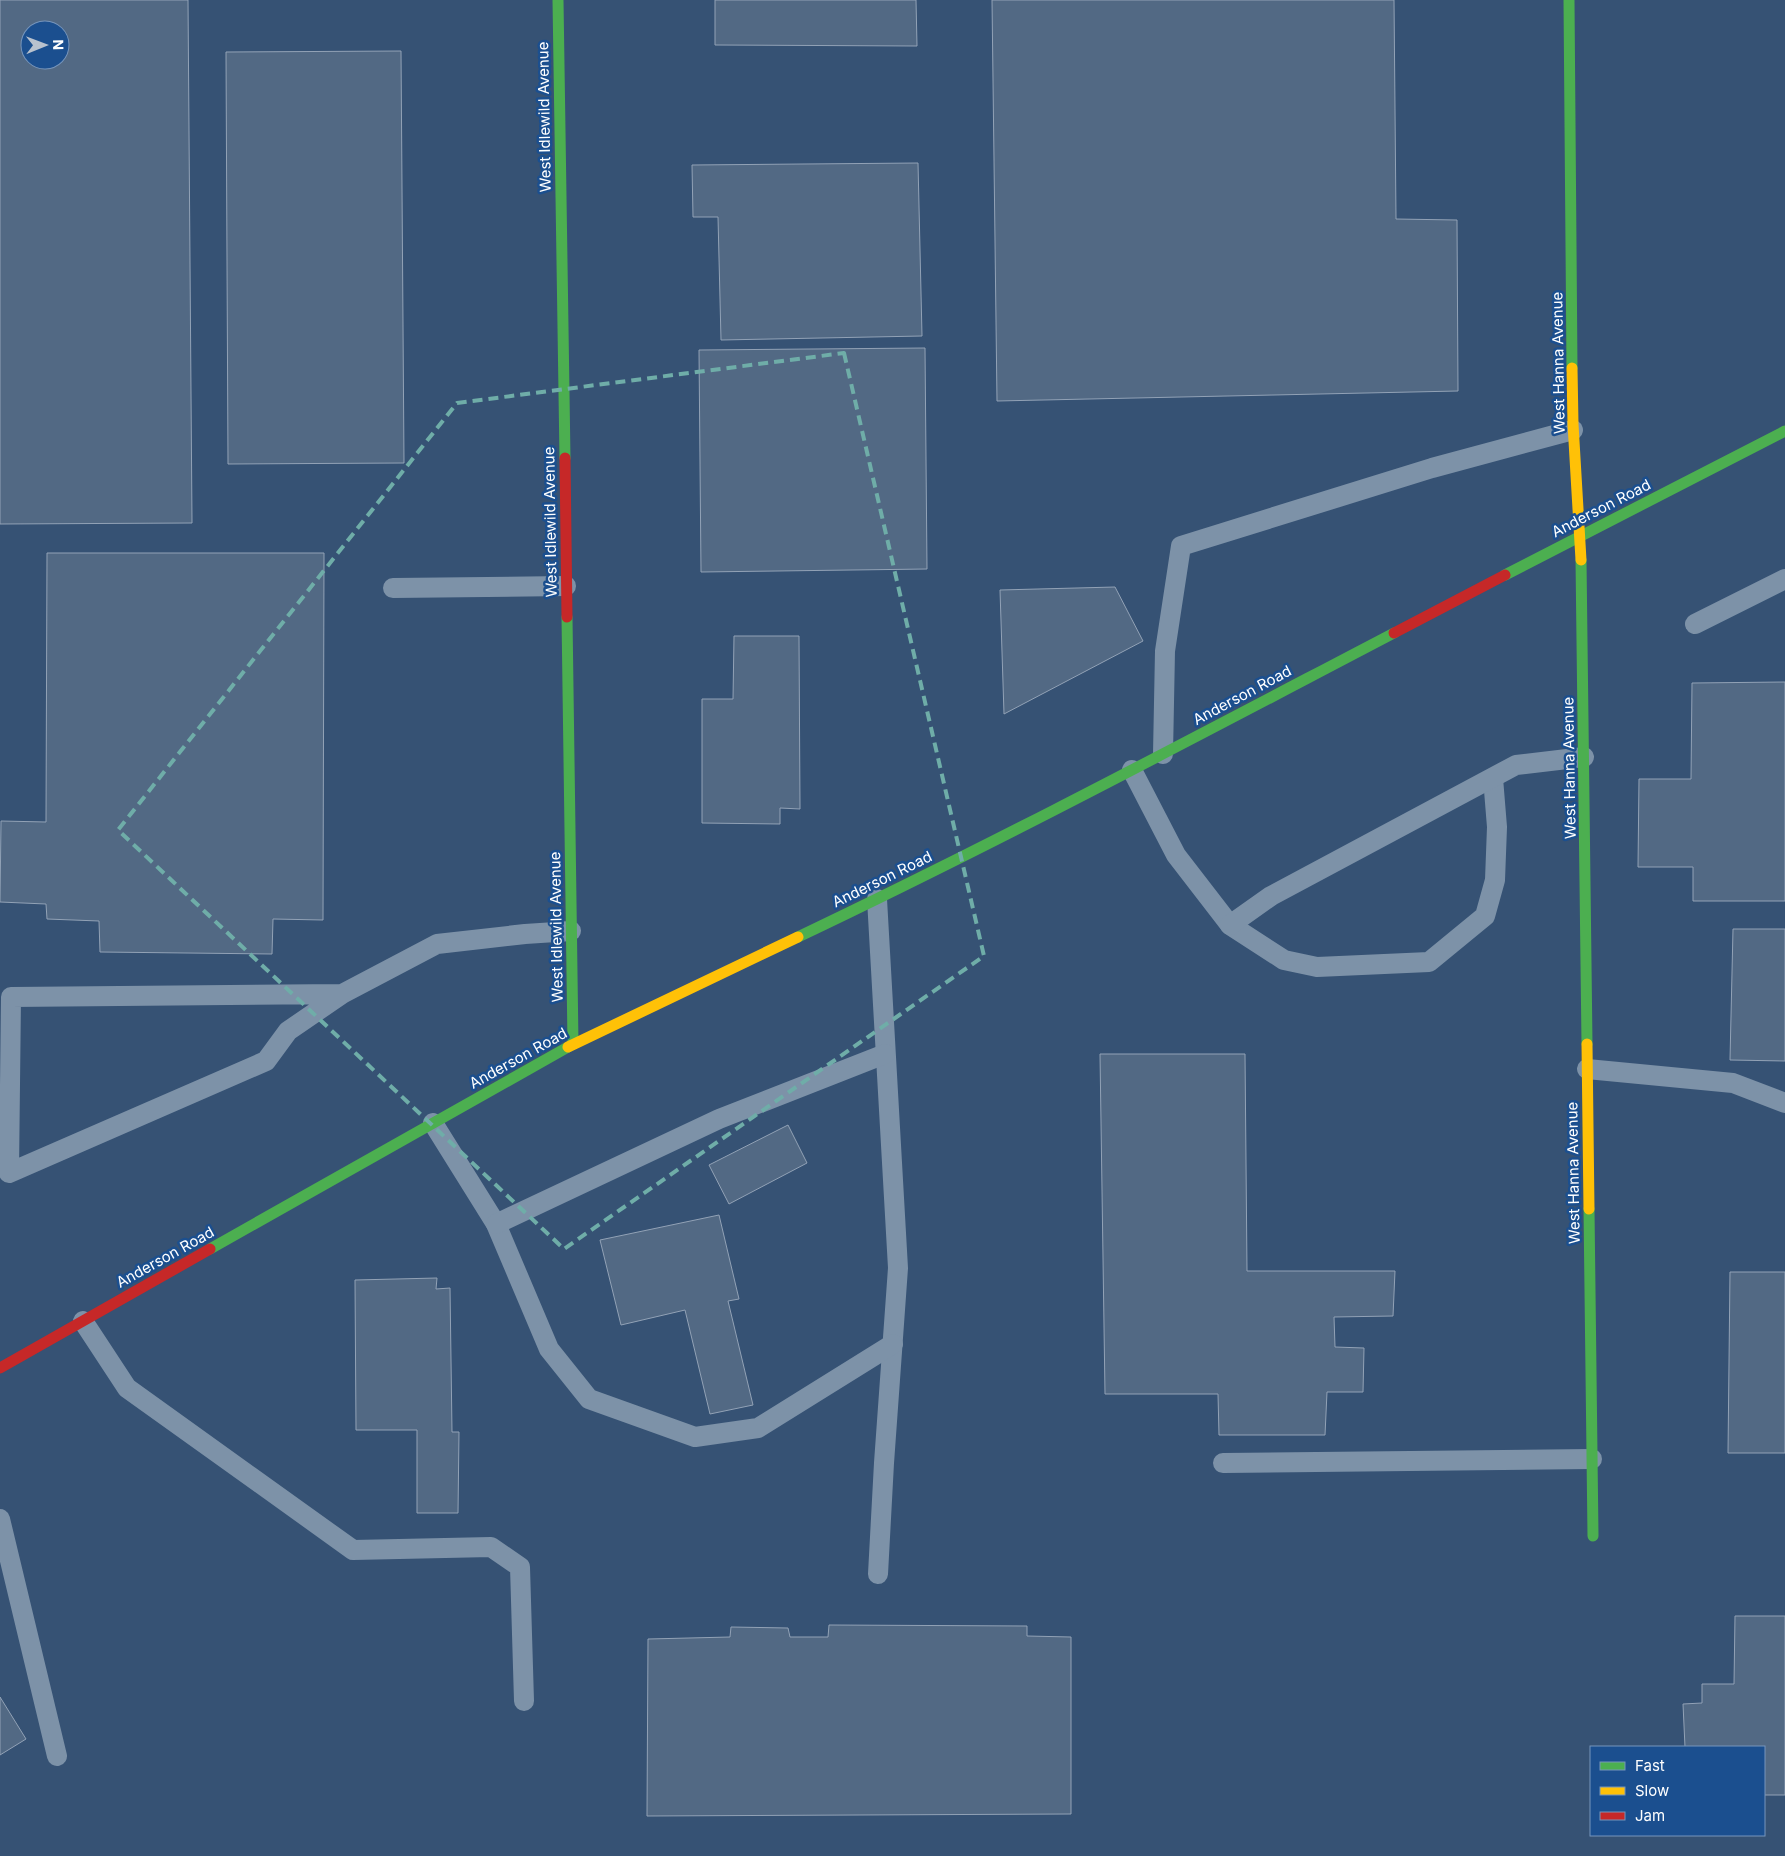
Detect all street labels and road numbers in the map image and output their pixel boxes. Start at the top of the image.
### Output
street label: West Idlewild Avenue [533,41,555,193]
street label: West Hanna Avenue [1547,292,1569,434]
street label: West Idlewild Avenue [539,446,561,598]
street label: Anderson Road [1548,475,1654,541]
street label: Anderson Road [1189,661,1295,729]
street label: West Hanna Avenue [1558,697,1580,839]
street label: Anderson Road [829,847,935,911]
street label: West Idlewild Avenue [545,851,567,1003]
street label: Anderson Road [466,1023,570,1093]
street label: West Hanna Avenue [1562,1102,1584,1244]
street label: Anderson Road [113,1222,217,1292]

